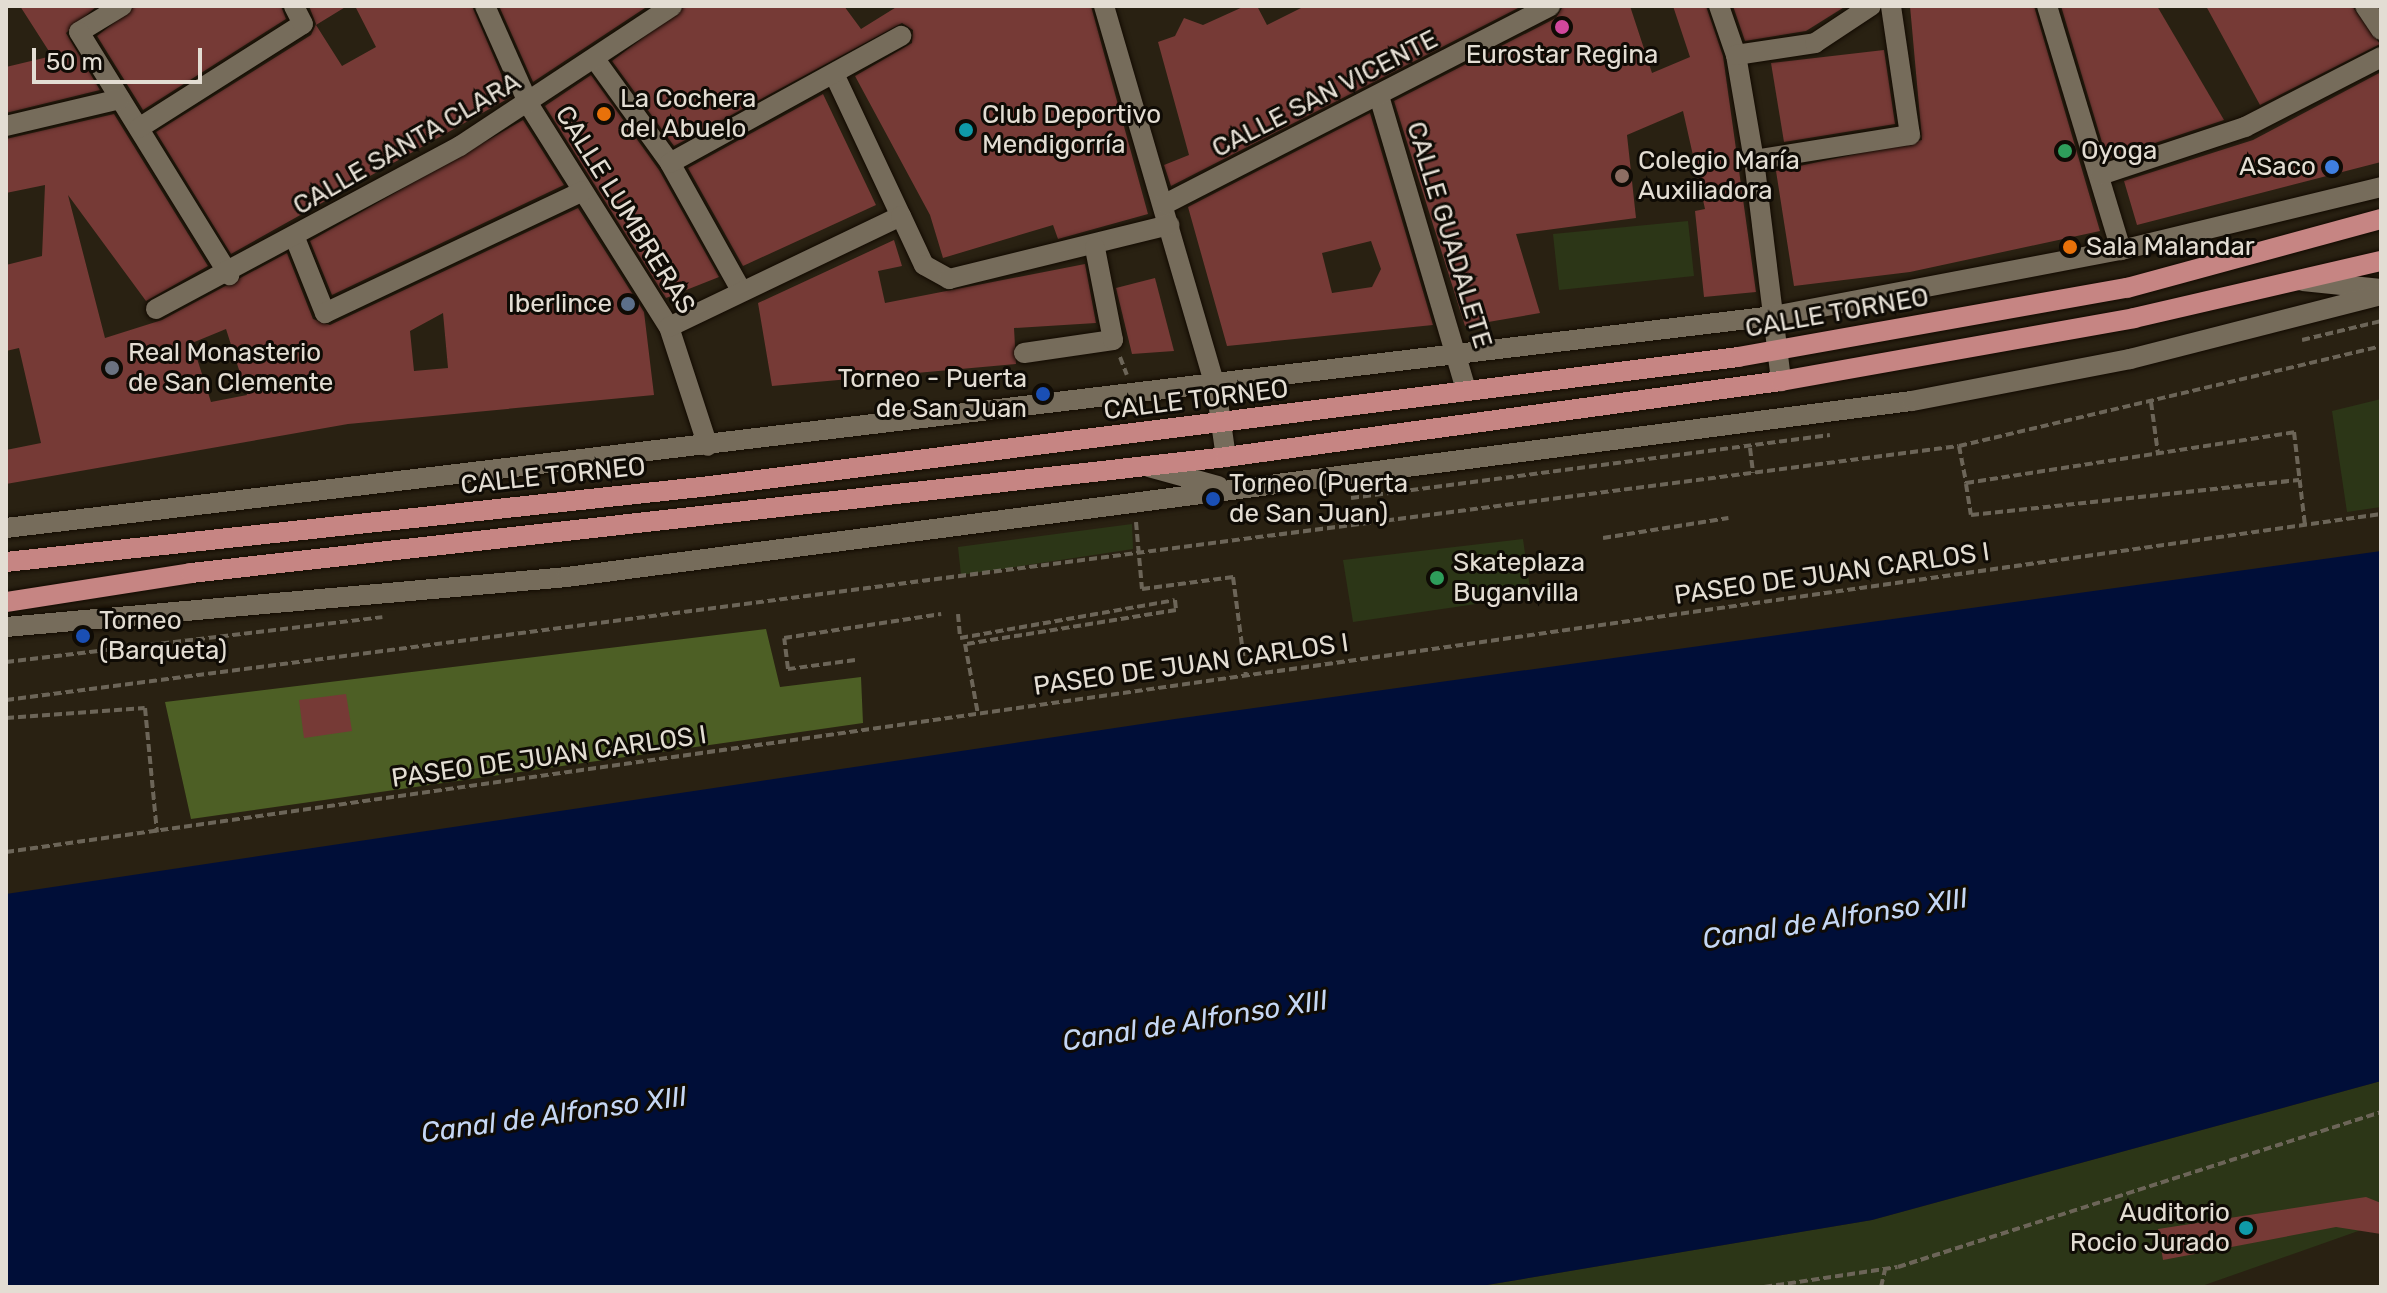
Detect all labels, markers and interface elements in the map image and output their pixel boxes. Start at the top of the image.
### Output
marker: Eurostar Regina [1553,18,1571,36]
street label: CALLE SAN VICENTE [1207,23,1443,165]
scale bar [36,32,206,82]
place label: Eurostar Regina [1465,39,1659,71]
text: 50 m [46,48,103,76]
street label: CALLE SANTA CLARA [287,66,527,222]
place label: La Cochera del Abuelo [620,83,756,144]
place label: Club Deportivo Mendigorría [982,99,1161,160]
street label: CALLE LUMBRERAS [548,100,702,320]
marker: La Cochera del Abuelo [595,105,613,123]
street label: CALLE GUADALETE [1400,118,1498,352]
marker: Club Deportivo Mendigorría [957,121,975,139]
place label: Oyoga [2081,135,2157,167]
marker: Oyoga [2056,142,2074,160]
place label: Colegio María Auxiliadora [1638,145,1800,206]
place label: ASaco [2239,151,2316,183]
marker: ASaco [2323,158,2341,176]
marker: Colegio María Auxiliadora [1613,167,1631,185]
place label: Sala Malandar [2086,231,2255,263]
marker: Sala Malandar [2061,238,2079,256]
street label: CALLE TORNEO [1742,281,1932,345]
place label: Iberlince [508,288,612,320]
marker: Iberlince [619,295,637,313]
place label: Real Monasterio de San Clemente [128,337,333,398]
marker: Real Monasterio de San Clemente [103,359,121,377]
place label: Torneo - Puerta de San Juan [838,363,1027,424]
street label: CALLE TORNEO [1102,373,1290,427]
marker: Torneo - Puerta de San Juan [1034,385,1052,403]
street label: CALLE TORNEO [459,451,647,501]
place label: Torneo (Puerta de San Juan) [1229,468,1408,530]
marker: Torneo (Puerta de San Juan) [1204,490,1222,508]
street label: PASEO DE JUAN CARLOS I [1672,536,1992,612]
place label: Skateplaza Buganvilla [1453,547,1585,608]
marker: Skateplaza Buganvilla [1428,569,1446,587]
place label: Torneo (Barqueta) [99,605,227,666]
marker: Torneo (Barqueta) [74,627,92,645]
street label: PASEO DE JUAN CARLOS I [1031,627,1351,703]
street label: PASEO DE JUAN CARLOS I [389,719,709,795]
water label: Canal de Alfonso XIII [1700,881,1970,957]
water label: Canal de Alfonso XIII [1060,983,1330,1059]
water label: Canal de Alfonso XIII [419,1080,689,1150]
place label: Auditorio Rocio Jurado [2070,1197,2230,1258]
marker: Auditorio Rocio Jurado [2237,1219,2255,1237]

